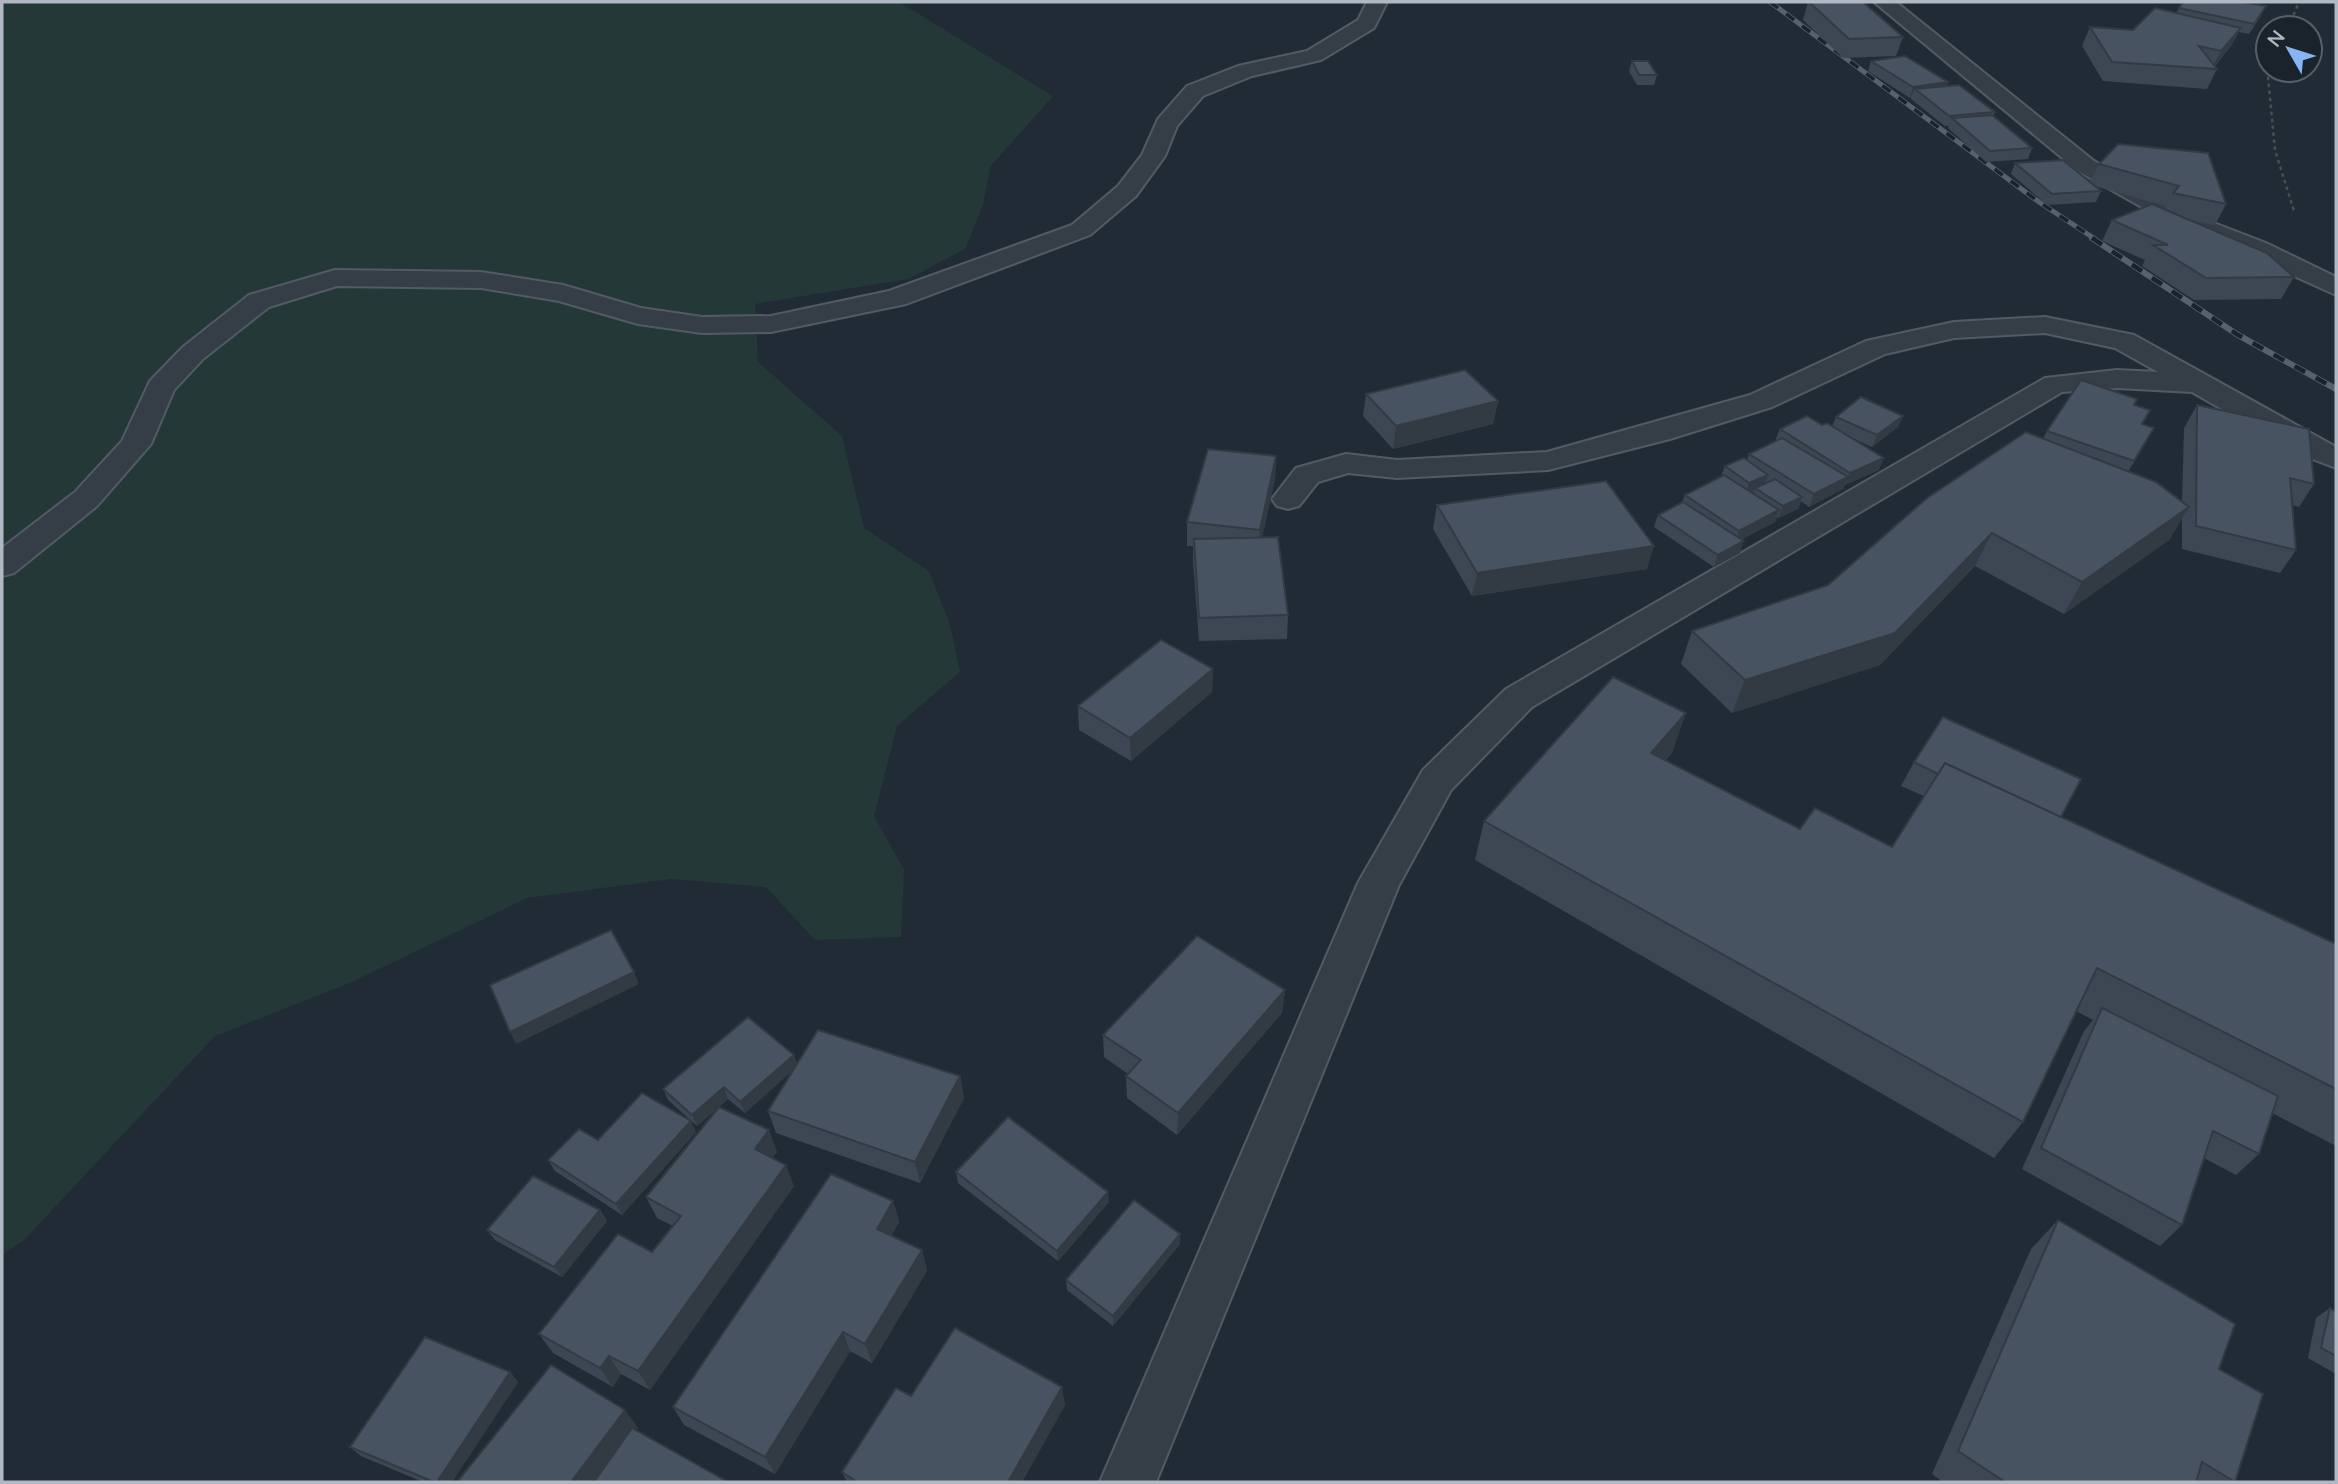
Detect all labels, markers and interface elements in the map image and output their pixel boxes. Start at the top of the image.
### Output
north arrow [2254,14,2324,84]
text: N [2262,25,2289,51]

